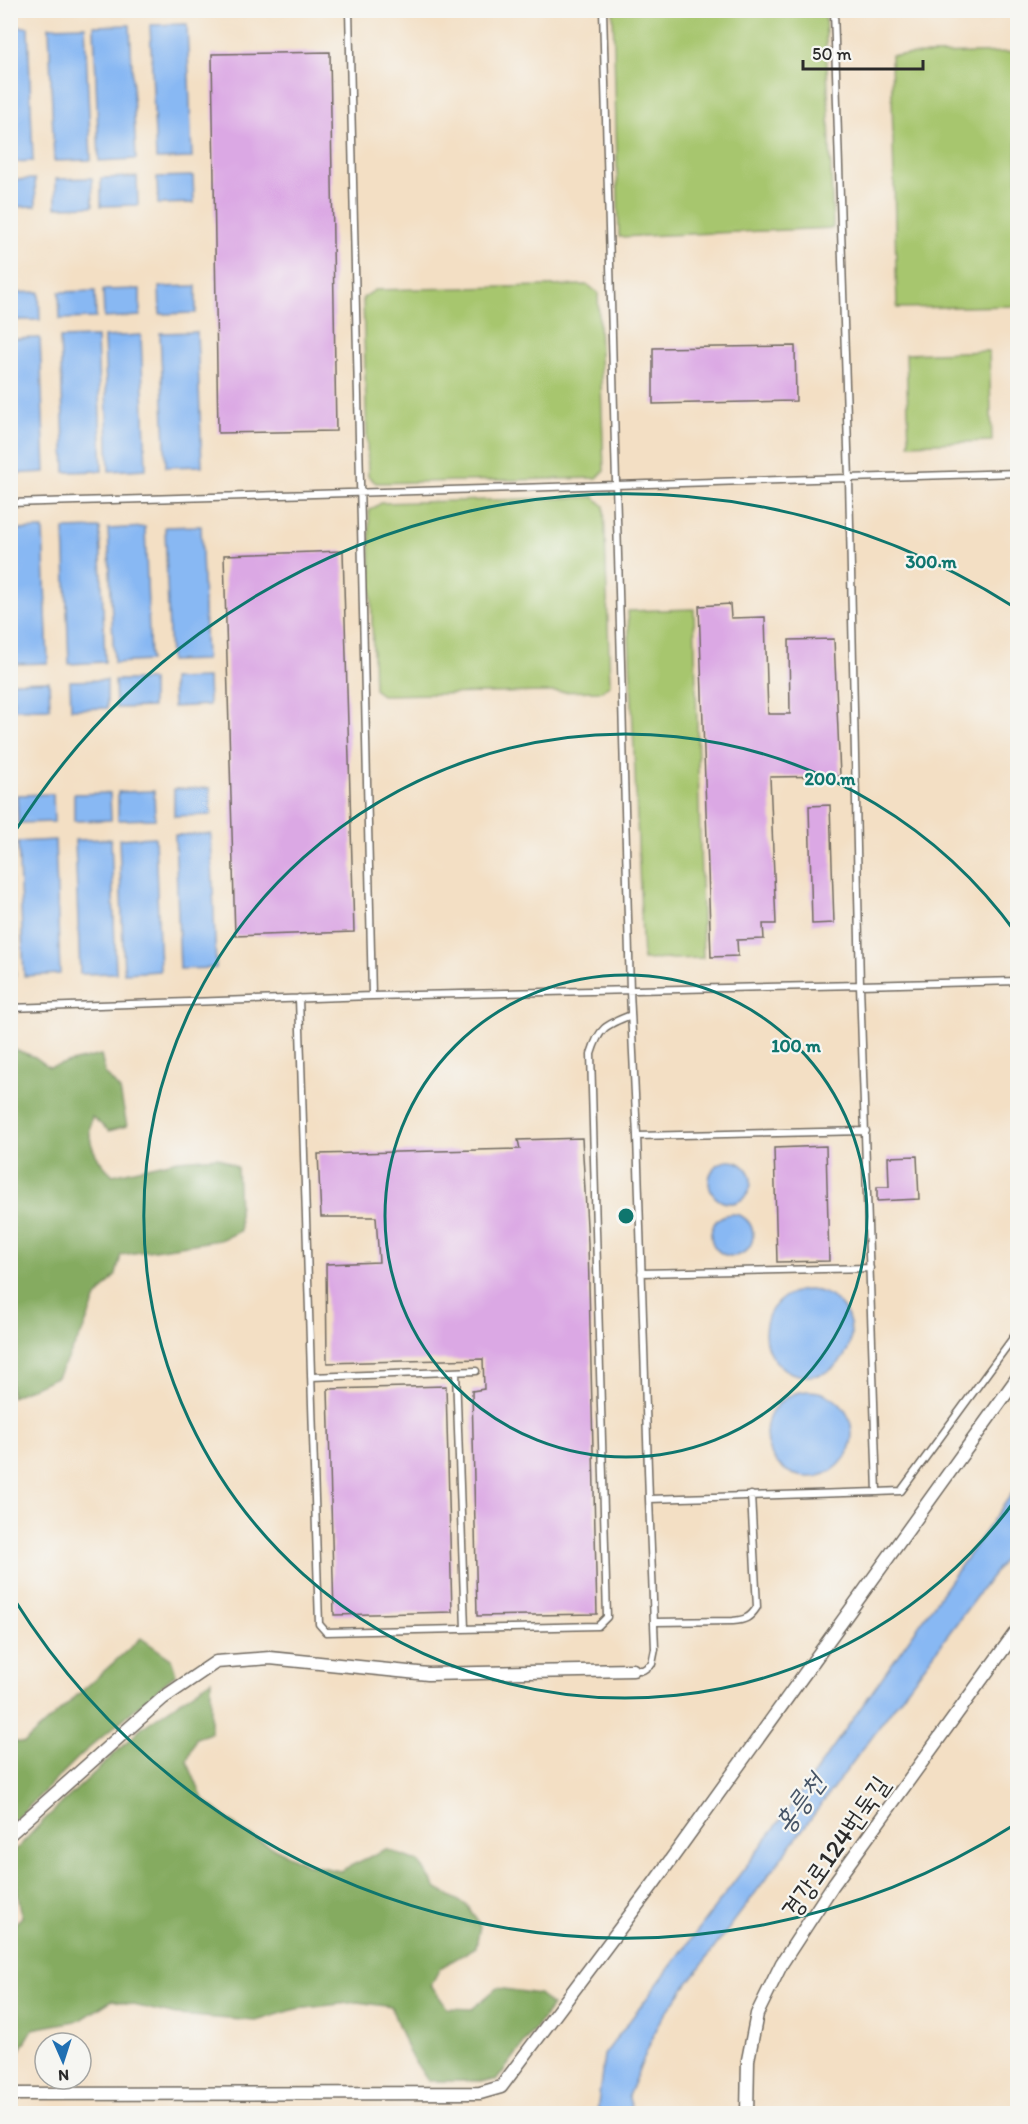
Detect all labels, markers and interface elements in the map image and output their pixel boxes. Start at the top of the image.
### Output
scale bar [803,33,923,71]
text: 50 m [812,43,852,65]
text: 300 m [905,551,957,573]
text: 200 m [805,768,856,790]
text: 100 m [771,1035,822,1057]
centre of rings [616,1206,636,1226]
water label: 홍릉천 [766,1765,833,1839]
street label: 경강로124번둑길 [774,1769,896,1925]
north arrow [33,2031,93,2091]
text: N [58,2066,70,2085]

